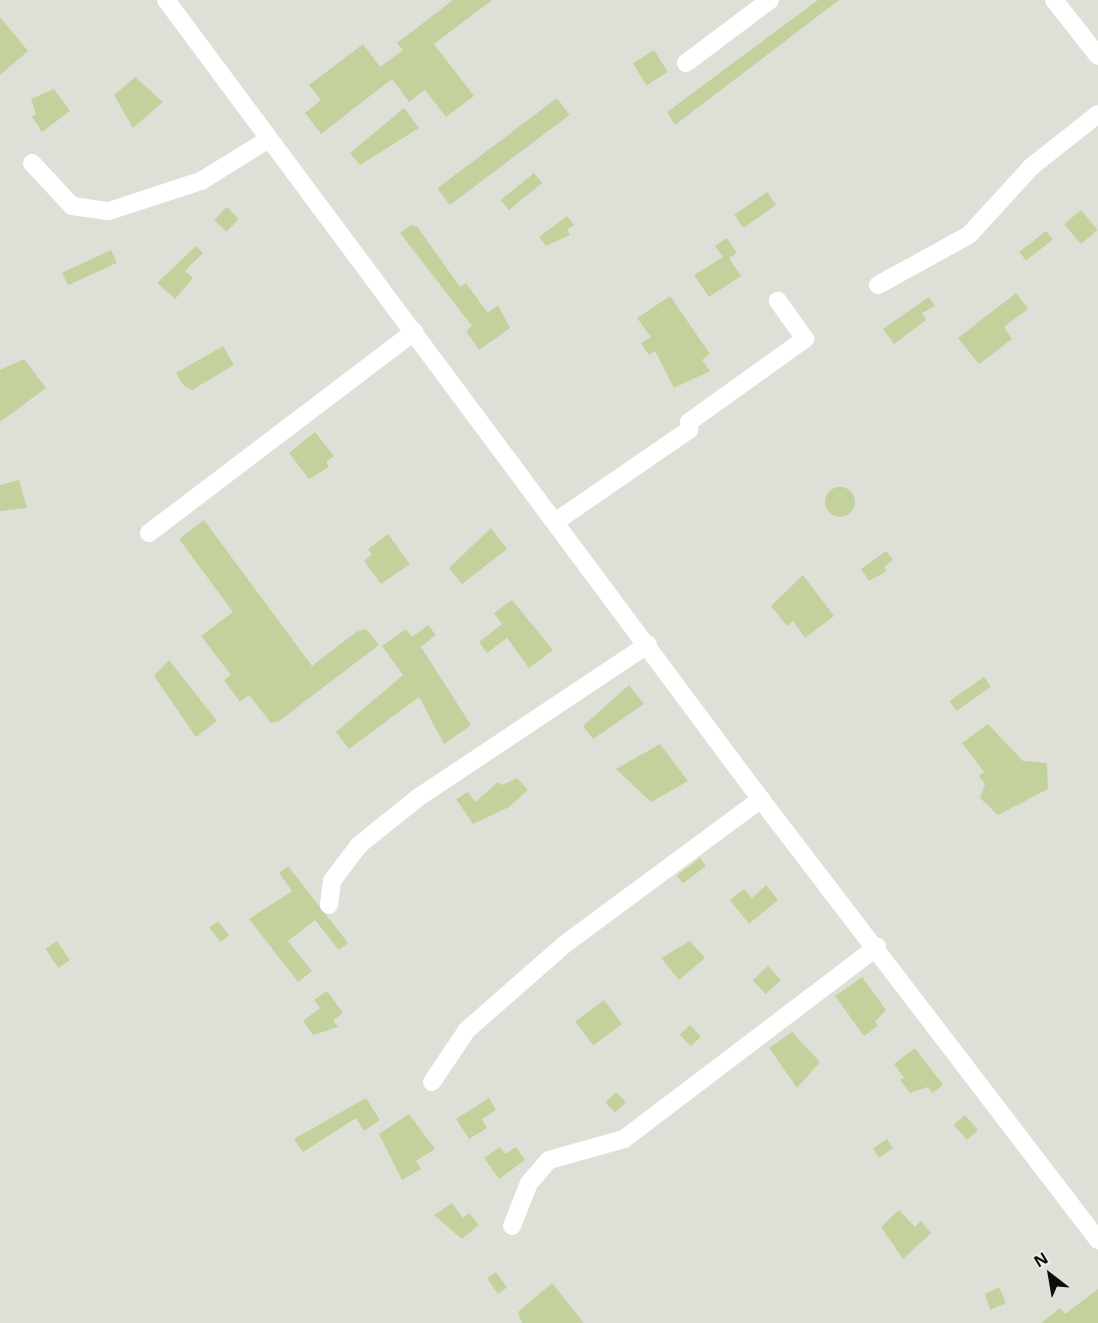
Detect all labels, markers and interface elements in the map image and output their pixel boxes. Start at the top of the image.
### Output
north arrow [1020,1245,1080,1305]
text: N [1029,1247,1052,1272]

